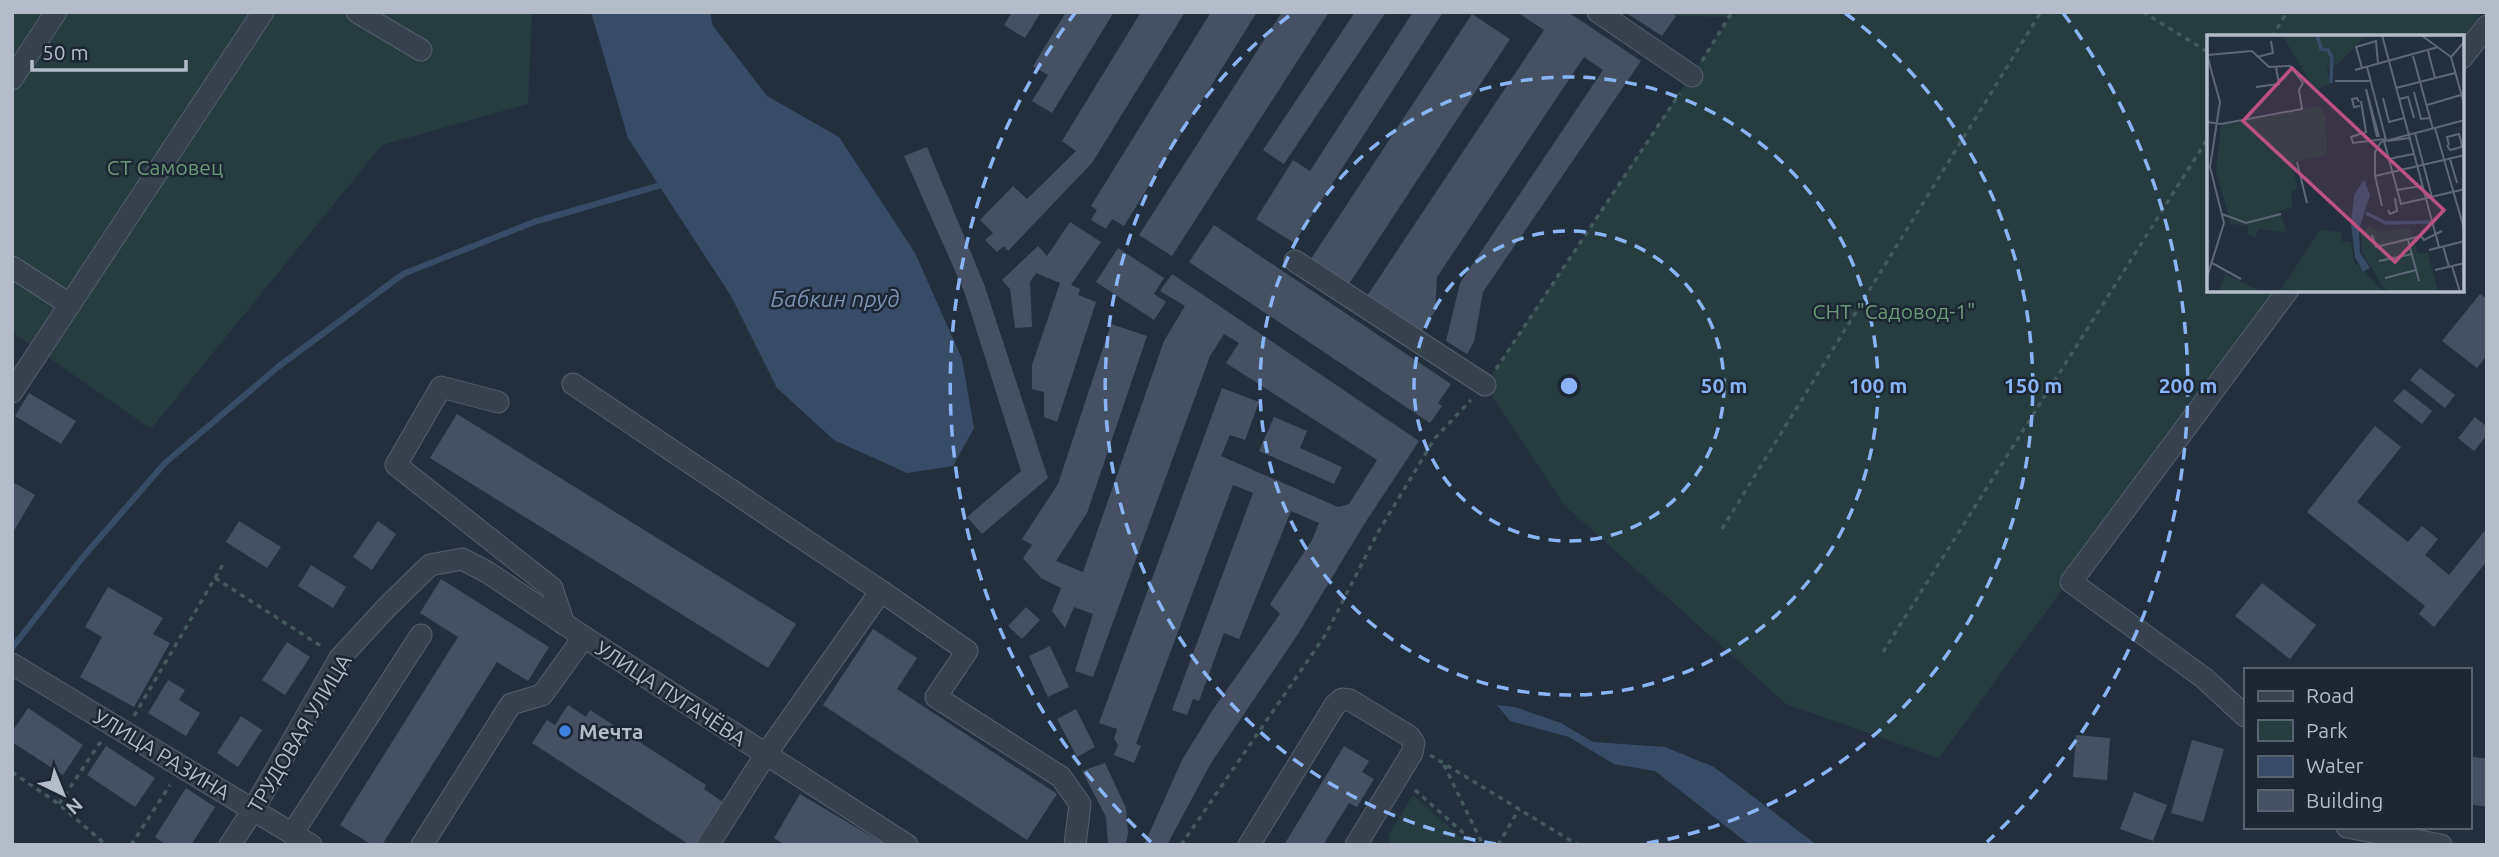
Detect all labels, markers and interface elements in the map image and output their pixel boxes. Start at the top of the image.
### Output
scale bar [32,28,186,72]
inset map [2207,35,2464,292]
text: 50 m [42,40,89,64]
park label: СТ Самовец [107,155,223,179]
water label: Бабкин пруд [770,286,900,311]
park label: СНТ "Садовод-1" [1813,299,1975,323]
text: 50 m [1701,373,1747,397]
text: 100 m [1849,373,1907,397]
text: 150 m [2004,373,2062,397]
text: 200 m [2159,373,2217,397]
centre of rings [1557,374,1581,398]
street label: УЛИЦА ПУГАЧЁВА [591,635,751,751]
street label: ТРУДОВАЯ УЛИЦА [242,649,356,816]
legend [2244,668,2471,829]
text: Road [2306,683,2354,707]
street label: УЛИЦА РАЗИНА [89,704,235,804]
text: Park [2306,718,2348,742]
place label: Мечта [579,719,644,743]
marker: Мечта [557,723,573,739]
text: Water [2306,753,2364,777]
north arrow [28,759,98,829]
text: Building [2306,788,2383,812]
text: N [62,794,87,819]

